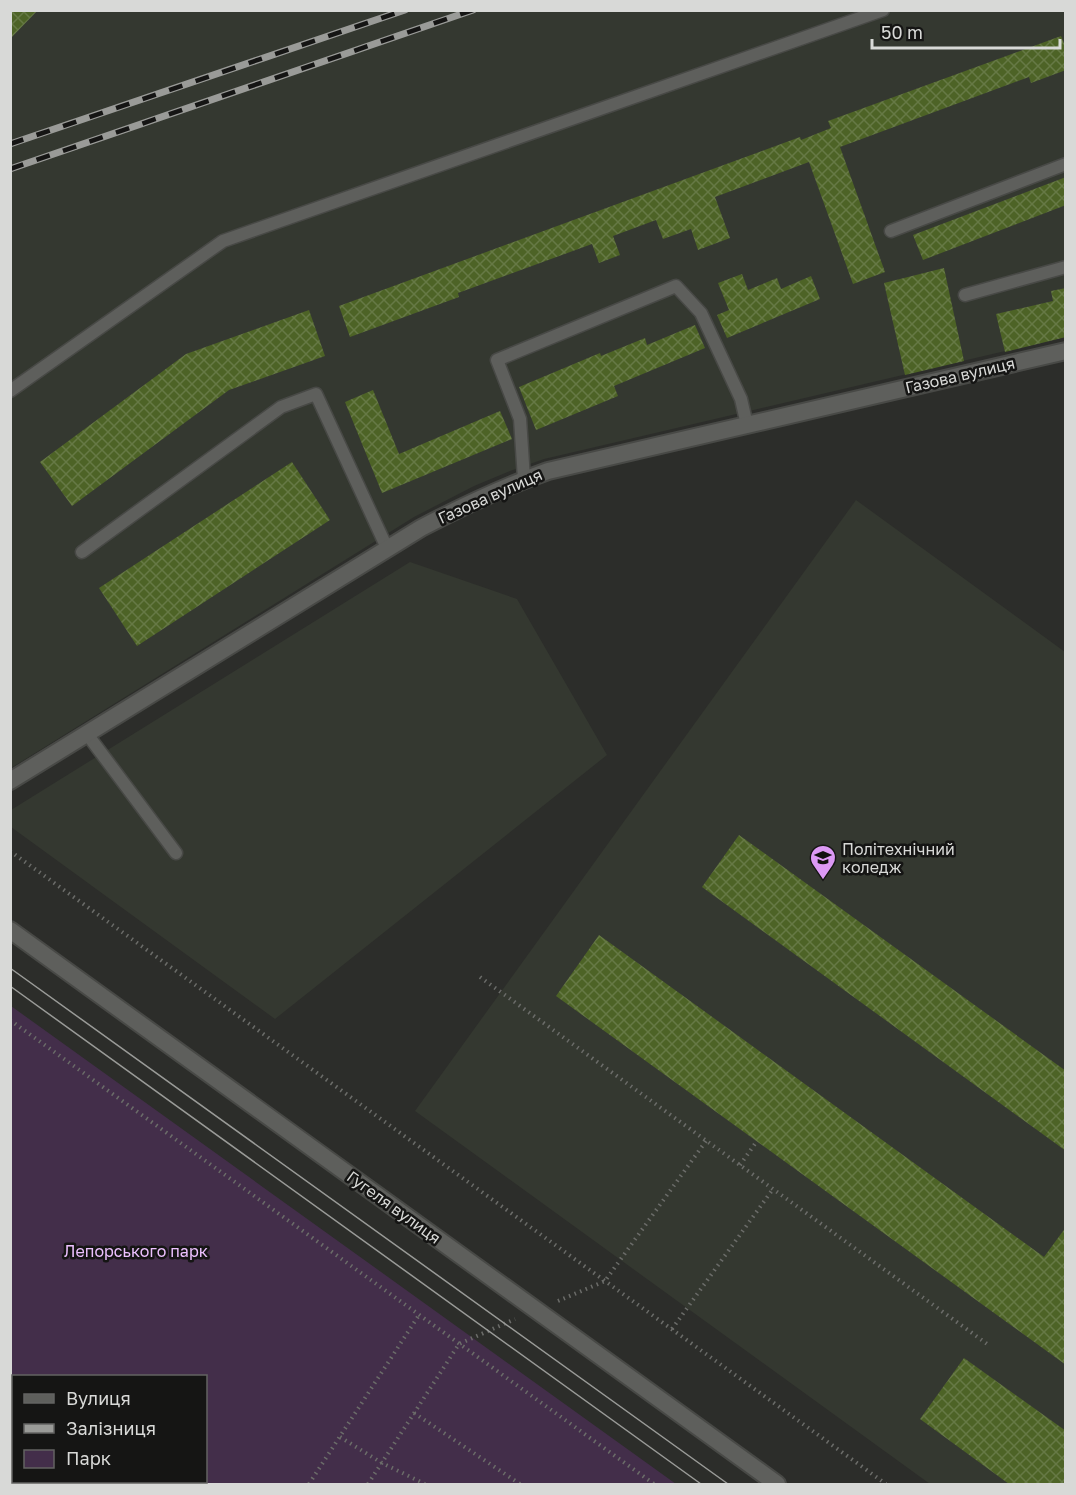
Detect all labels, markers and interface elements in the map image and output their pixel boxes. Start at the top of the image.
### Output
scale bar [872,12,1060,50]
text: 50 m [881,21,923,43]
street label: Газова вулиця [903,353,1017,397]
street label: Газова вулиця [435,464,545,528]
place label: Політехнічний коледж [842,839,955,877]
school or university icon: Політехнічний коледж [808,843,838,881]
street label: Гугеля вулиця [343,1166,445,1248]
park label: Лепорського парк [64,1241,208,1261]
legend [12,1375,207,1483]
text: Вулиця [66,1387,131,1409]
text: Залізниця [66,1417,156,1439]
text: Парк [66,1447,111,1469]

